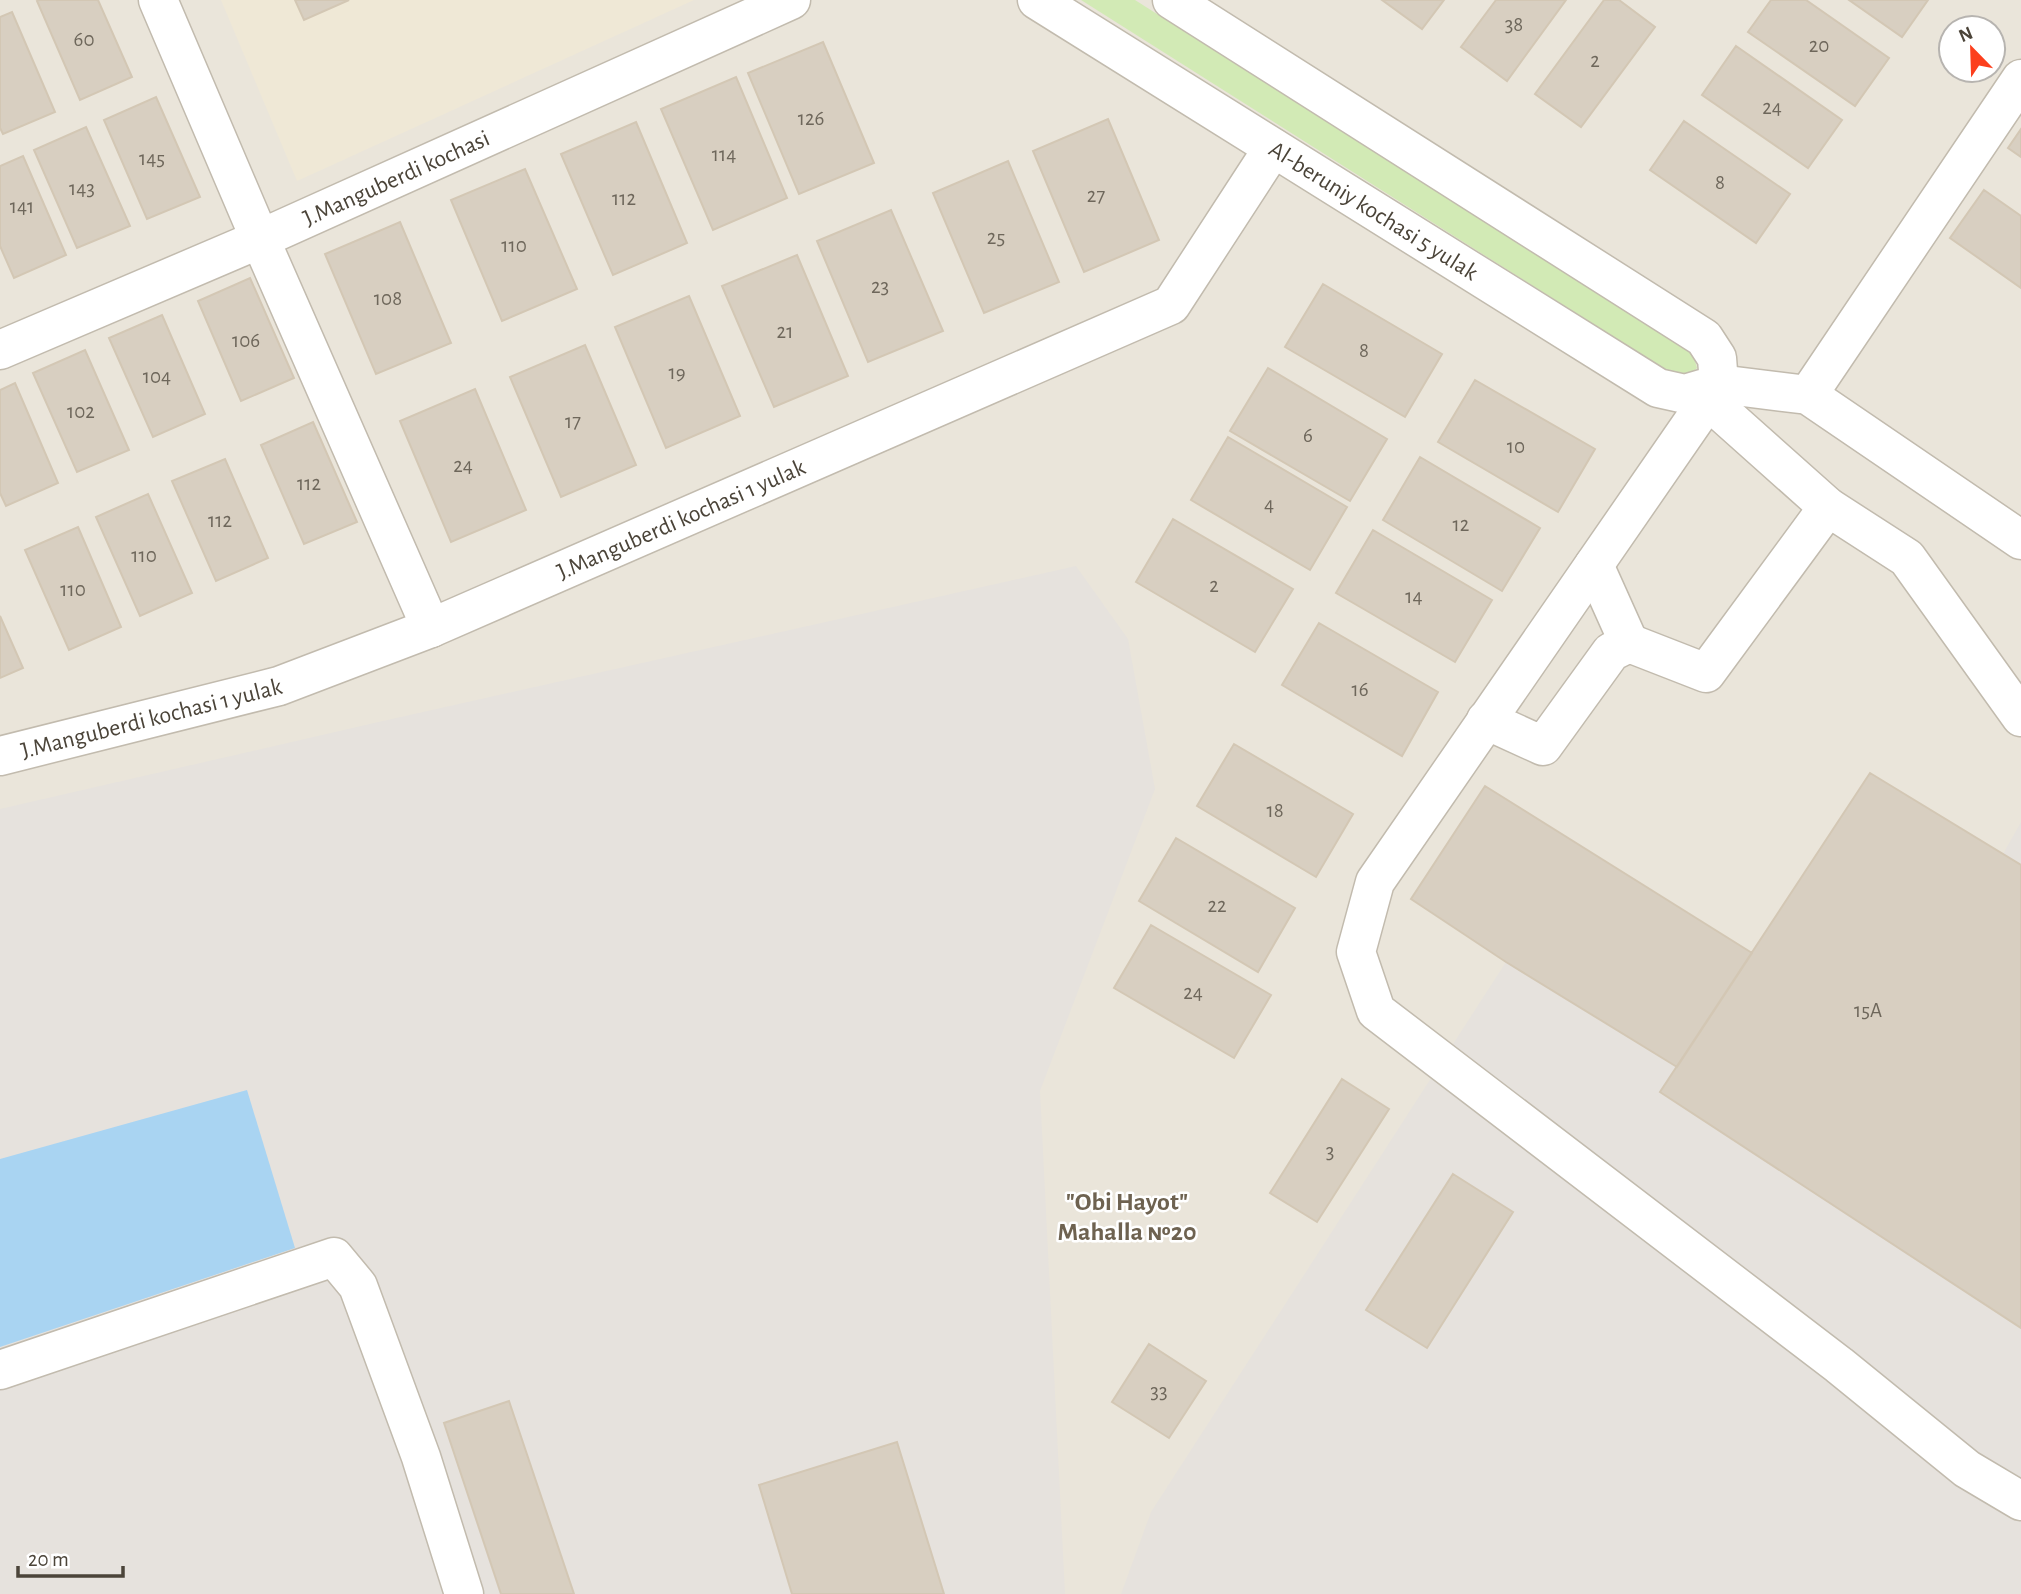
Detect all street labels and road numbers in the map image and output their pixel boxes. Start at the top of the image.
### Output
street label: J.Manguberdi kochasi [300,126,493,231]
street label: Al-beruniy kochasi 5 yulak [1265,137,1482,285]
street label: J.Manguberdi kochasi 1 yulak [554,455,809,584]
street label: J.Manguberdi kochasi 1 yulak [19,675,285,763]

